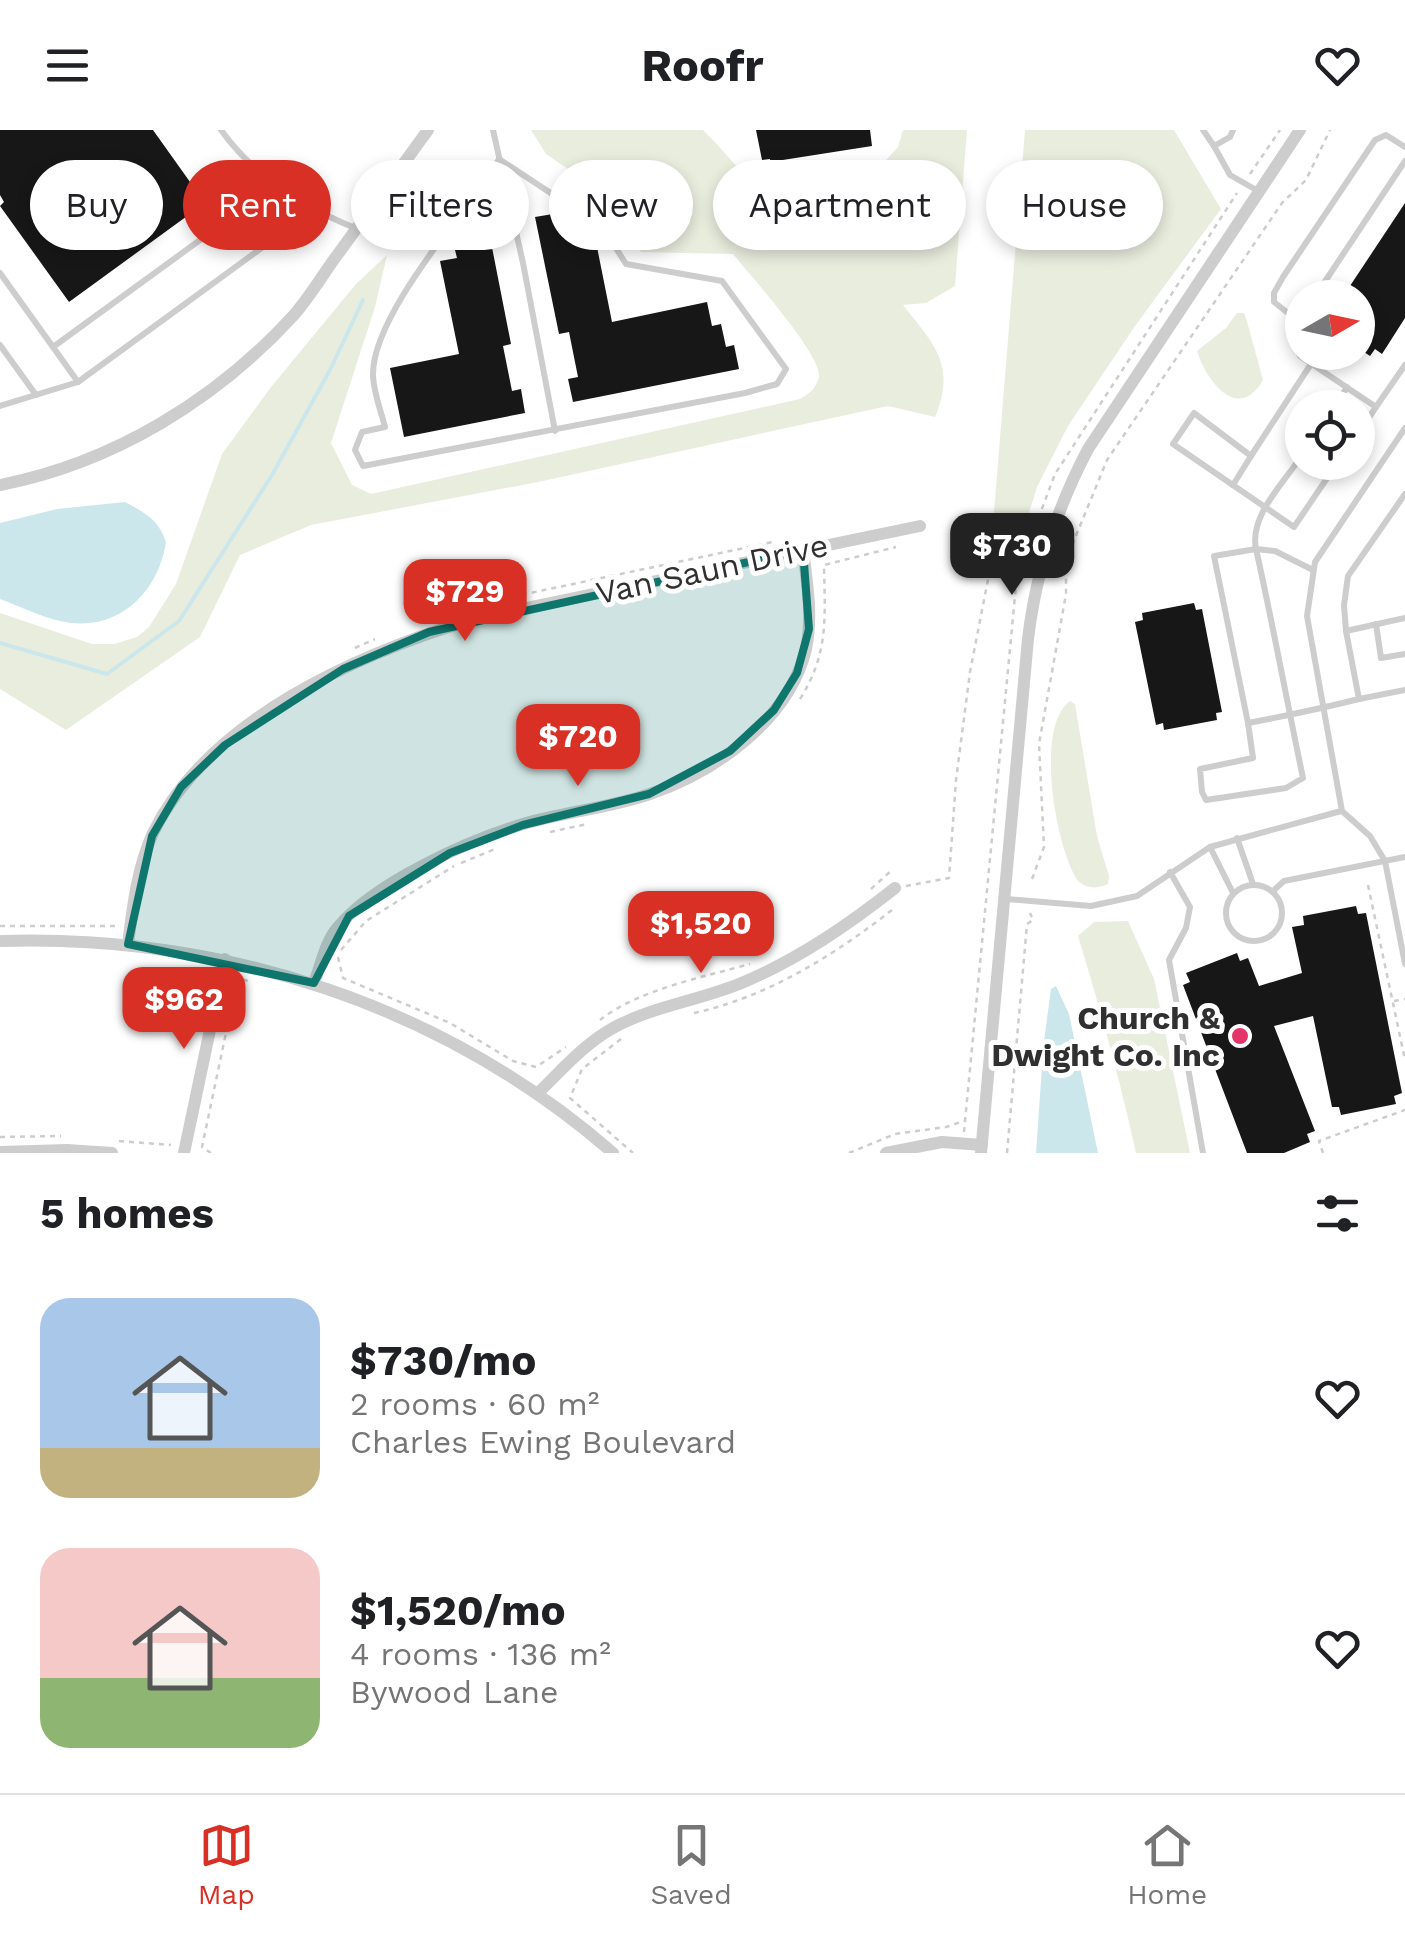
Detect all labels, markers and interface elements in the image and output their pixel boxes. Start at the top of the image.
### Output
icon: menu [40,38,95,93]
icon: heart [1310,38,1365,93]
text: Roofr [641,39,764,92]
chip: Buy [30,160,163,250]
chip: Rent [183,160,331,250]
chip: Filters [351,160,529,250]
chip: New [549,160,693,250]
chip: Apartment [713,160,966,250]
chip: House [986,160,1163,250]
north arrow [1285,280,1375,370]
map controls [1285,280,1375,480]
button: locate [1285,390,1375,480]
pin: $730 [953,513,1071,598]
street label: Van Saun Drive [593,526,831,612]
text: $730 [972,526,1052,564]
pin: $729 [406,559,524,644]
text: $729 [426,572,504,610]
pin: $720 [519,704,637,789]
text: $720 [538,717,618,755]
pin: $1,520 [620,891,782,976]
text: $1,520 [650,904,752,942]
pin: $962 [125,967,243,1052]
text: $962 [144,980,224,1018]
place label: Church & Dwight Co. Inc [991,999,1220,1074]
marker: Church & Dwight Co. Inc [1229,1025,1251,1047]
icon: filters [1310,1186,1365,1241]
text: 5 homes [40,1189,214,1238]
text: $730/mo [350,1336,536,1385]
icon: home [120,1338,240,1458]
icon: heart [1310,1371,1365,1426]
text: 2 rooms · 60 m² [350,1385,599,1423]
text: Charles Ewing Boulevard [350,1423,736,1461]
text: $1,520/mo [350,1586,566,1635]
icon: home [120,1588,240,1708]
icon: heart [1310,1621,1365,1676]
text: 4 rooms · 136 m² [350,1635,611,1673]
text: Bywood Lane [350,1673,559,1711]
tab: Map [198,1818,255,1911]
tab: Saved [650,1818,732,1911]
tab: Home [1127,1818,1207,1911]

